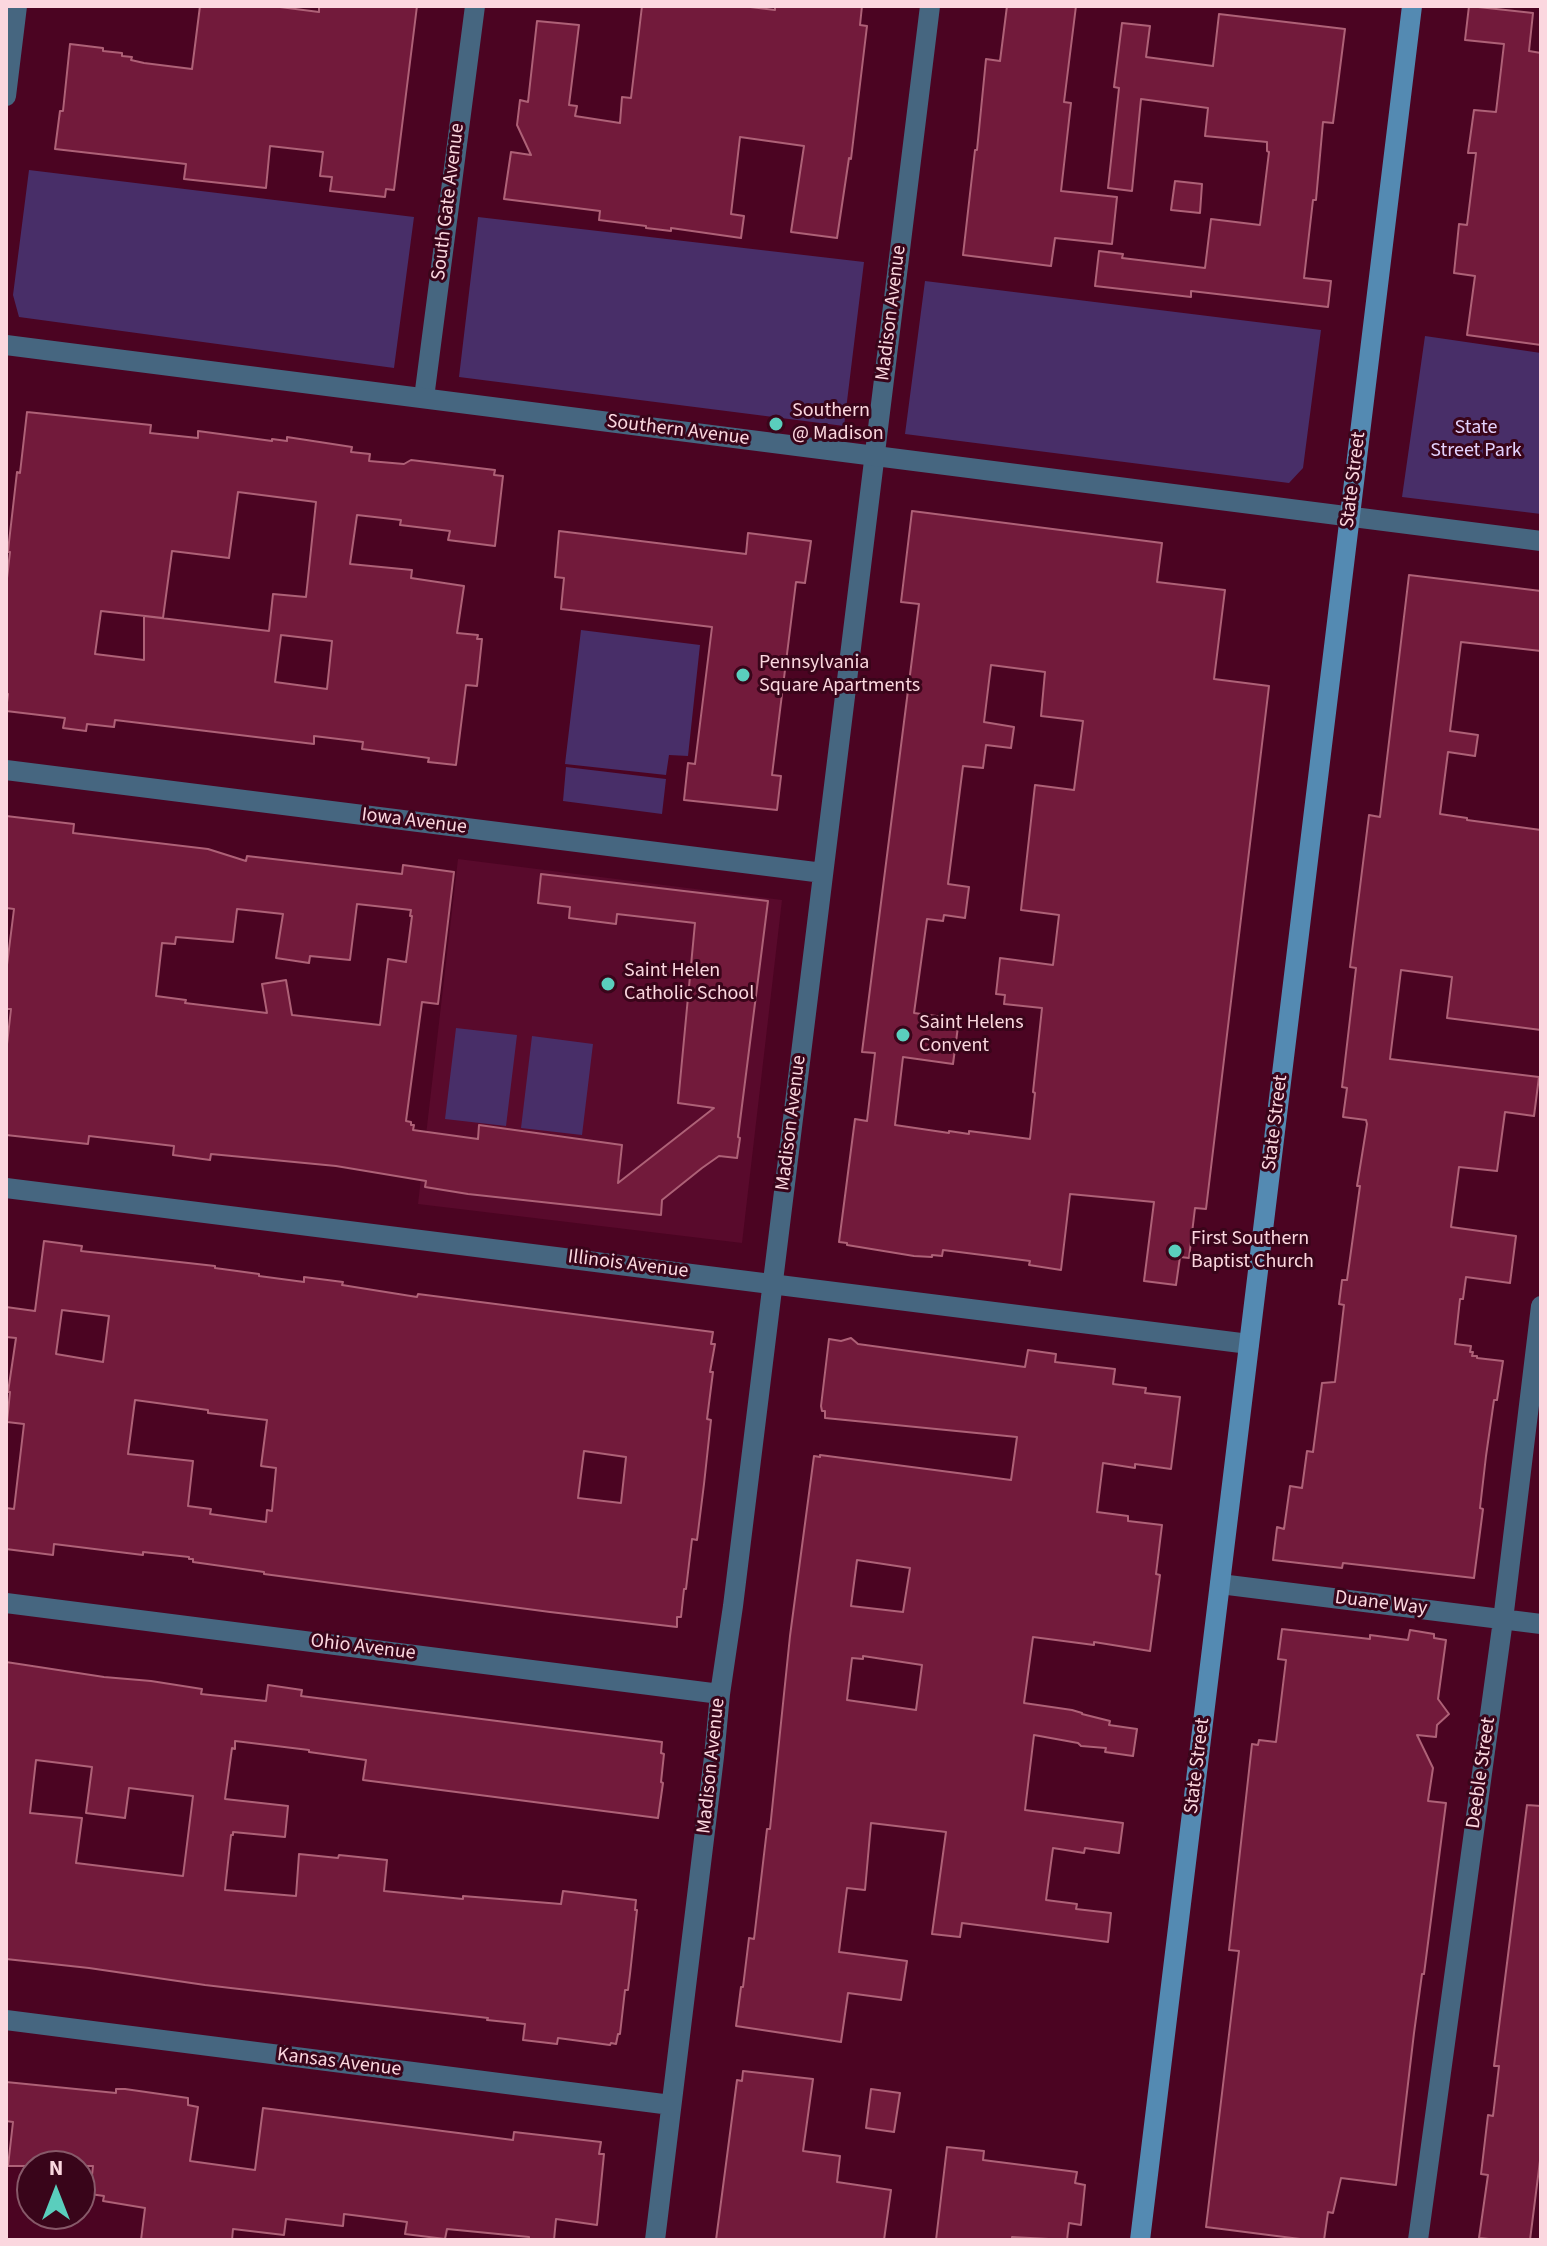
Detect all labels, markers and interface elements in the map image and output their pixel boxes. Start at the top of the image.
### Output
street label: South Gate Avenue [427,122,471,282]
street label: Madison Avenue [872,244,912,382]
place label: Southern @ Madison [792,400,884,447]
street label: Southern Avenue [605,410,751,452]
marker: Southern @ Madison [767,415,785,433]
park label: State Street Park [1430,417,1522,464]
street label: State Street [1336,430,1372,530]
place label: Pennsylvania Square Apartments [759,652,920,699]
marker: Pennsylvania Square Apartments [734,666,752,684]
street label: Iowa Avenue [360,804,468,840]
place label: Saint Helen Catholic School [624,960,754,1007]
marker: Saint Helen Catholic School [599,975,617,993]
place label: Saint Helens Convent [919,1012,1024,1059]
marker: Saint Helens Convent [894,1026,912,1044]
street label: Madison Avenue [772,1054,812,1192]
street label: State Street [1258,1073,1294,1173]
place label: First Southern Baptist Church [1191,1228,1314,1275]
marker: First Southern Baptist Church [1166,1242,1184,1260]
street label: Illinois Avenue [566,1246,690,1284]
street label: Duane Way [1333,1586,1429,1622]
street label: Ohio Avenue [309,1630,417,1666]
street label: Madison Avenue [693,1697,731,1835]
street label: State Street [1180,1716,1216,1816]
street label: Deeble Street [1462,1716,1502,1830]
street label: Kansas Avenue [275,2043,403,2083]
north arrow [16,2150,96,2230]
text: N [49,2152,63,2184]

